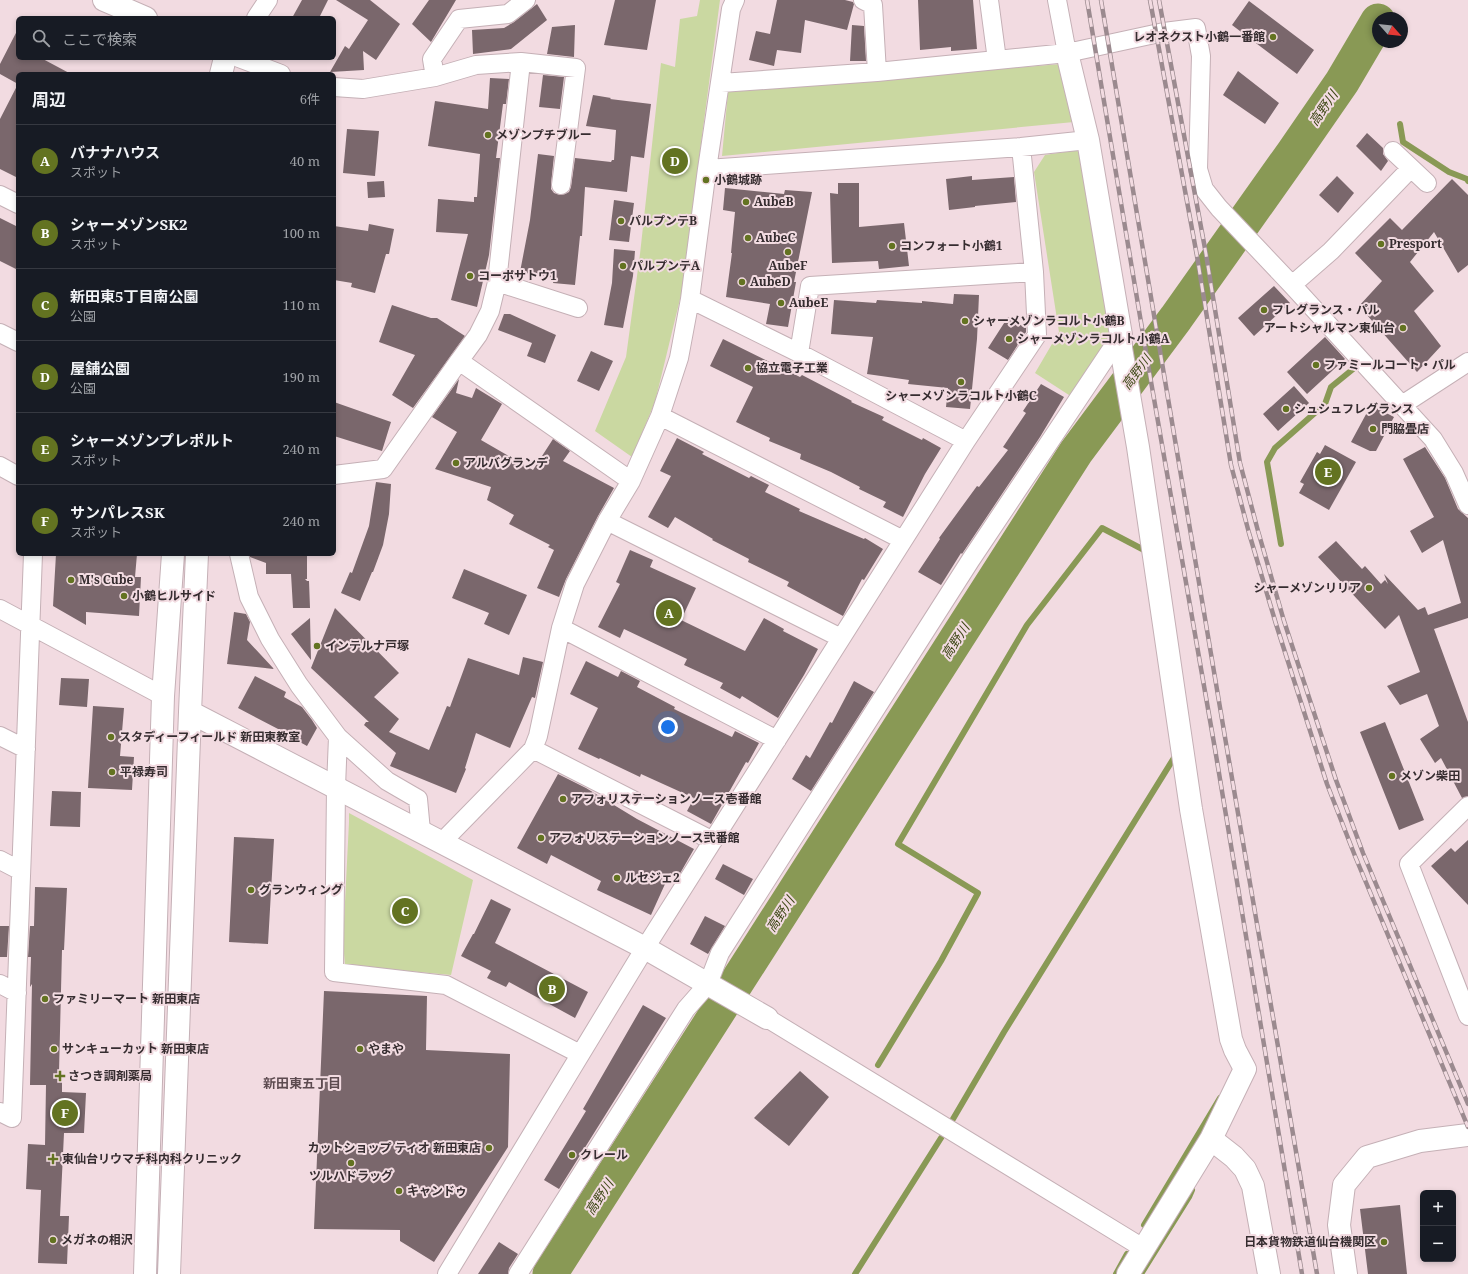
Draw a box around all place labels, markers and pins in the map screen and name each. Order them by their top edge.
place label: レオネクスト小鶴一番館 [1133,28,1265,45]
marker: レオネクスト小鶴一番館 [1268,32,1278,42]
place label: メゾンプチブルー [496,126,592,143]
marker: メゾンプチブルー [483,130,493,140]
pin: D [662,146,688,176]
place label: 小鶴城跡 [714,171,762,188]
marker: 小鶴城跡 [701,175,711,185]
place label: AubeB [754,193,794,210]
marker: AubeB [741,197,751,207]
place label: パルプンテB [629,212,697,229]
marker: パルプンテB [616,216,626,226]
place label: AubeC [756,229,795,246]
marker: AubeC [743,233,753,243]
place label: Presport [1389,235,1442,252]
place label: コンフォート小鶴1 [900,237,1003,254]
marker: Presport [1376,239,1386,249]
marker: コンフォート小鶴1 [887,241,897,251]
marker: AubeF [783,247,793,257]
place label: パルプンテA [631,257,701,274]
place label: AubeF [769,257,808,274]
marker: パルプンテA [618,261,628,271]
place label: コーポサトウ1 [478,267,557,284]
marker: コーポサトウ1 [465,271,475,281]
place label: AubeD [750,273,791,290]
marker: AubeD [737,277,747,287]
place label: AubeE [789,294,828,311]
marker: AubeE [776,298,786,308]
place label: フレグランス・パル [1272,301,1380,318]
marker: フレグランス・パル [1259,305,1269,315]
place label: シャーメゾンラコルト小鶴B [973,312,1125,329]
marker: シャーメゾンラコルト小鶴B [960,316,970,326]
place label: アートシャルマン東仙台 [1264,319,1395,336]
marker: アートシャルマン東仙台 [1398,323,1408,333]
place label: シャーメゾンラコルト小鶴A [1017,330,1171,347]
marker: シャーメゾンラコルト小鶴A [1004,334,1014,344]
place label: ファミールコート・パル [1324,356,1456,373]
place label: 協立電子工業 [756,359,828,376]
marker: ファミールコート・パル [1311,360,1321,370]
marker: 協立電子工業 [743,363,753,373]
marker: シャーメゾンラコルト小鶴C [956,377,966,387]
place label: シャーメゾンラコルト小鶴C [885,387,1037,404]
place label: シュシュフレグランス [1294,400,1414,417]
marker: シュシュフレグランス [1281,404,1291,414]
place label: 門脇畳店 [1381,420,1429,437]
marker: 門脇畳店 [1368,424,1378,434]
place label: アルバグランデ [464,454,549,471]
pin: E [1315,457,1341,487]
marker: アルバグランデ [451,458,461,468]
place label: M's Cube [79,571,134,588]
marker: M's Cube [66,575,76,585]
place label: シャーメゾンリリア [1253,579,1361,596]
marker: シャーメゾンリリア [1364,583,1374,593]
place label: 小鶴ヒルサイド [132,587,216,604]
marker: 小鶴ヒルサイド [119,591,129,601]
pin: A [656,598,682,628]
place label: インテルナ戸塚 [325,637,409,654]
marker: インテルナ戸塚 [312,641,322,651]
place label: スタディーフィールド 新田東教室 [119,728,300,745]
marker: スタディーフィールド 新田東教室 [106,732,116,742]
place label: 平禄寿司 [120,763,168,780]
marker: 平禄寿司 [107,767,117,777]
place label: メゾン柴田 [1400,767,1460,784]
marker: メゾン柴田 [1387,771,1397,781]
place label: アフォリステーションノース壱番館 [571,790,762,807]
marker: アフォリステーションノース壱番館 [558,794,568,804]
place label: アフォリステーションノース弐番館 [549,829,740,846]
marker: アフォリステーションノース弐番館 [536,833,546,843]
place label: ルセジェ2 [625,869,680,886]
marker: ルセジェ2 [612,873,622,883]
place label: グランウィング [259,881,343,898]
marker: グランウィング [246,885,256,895]
pin: C [392,896,418,926]
pin: B [539,974,565,1004]
place label: ファミリーマート 新田東店 [53,990,200,1007]
marker: ファミリーマート 新田東店 [40,994,50,1004]
place label: サンキューカット 新田東店 [62,1040,209,1057]
place label: やまや [368,1040,404,1057]
marker: サンキューカット 新田東店 [49,1044,59,1054]
marker: やまや [355,1044,365,1054]
place label: さつき調剤薬局 [68,1067,152,1084]
marker: さつき調剤薬局 [55,1071,65,1081]
pin: F [52,1098,78,1128]
place label: カットショップ ティオ 新田東店 [307,1139,481,1156]
marker: カットショップ ティオ 新田東店 [484,1143,494,1153]
place label: クレール [580,1146,628,1163]
place label: 東仙台リウマチ科内科クリニック [62,1150,242,1167]
marker: クレール [567,1150,577,1160]
marker: 東仙台リウマチ科内科クリニック [47,1153,59,1165]
marker: ツルハドラッグ [346,1158,356,1168]
place label: ツルハドラッグ [309,1167,393,1184]
place label: キャンドゥ [407,1182,467,1199]
marker: キャンドゥ [394,1186,404,1196]
place label: メガネの相沢 [61,1231,133,1248]
place label: 日本貨物鉄道仙台機関区 [1244,1233,1376,1250]
marker: メガネの相沢 [48,1235,58,1245]
marker: 日本貨物鉄道仙台機関区 [1379,1237,1389,1247]

